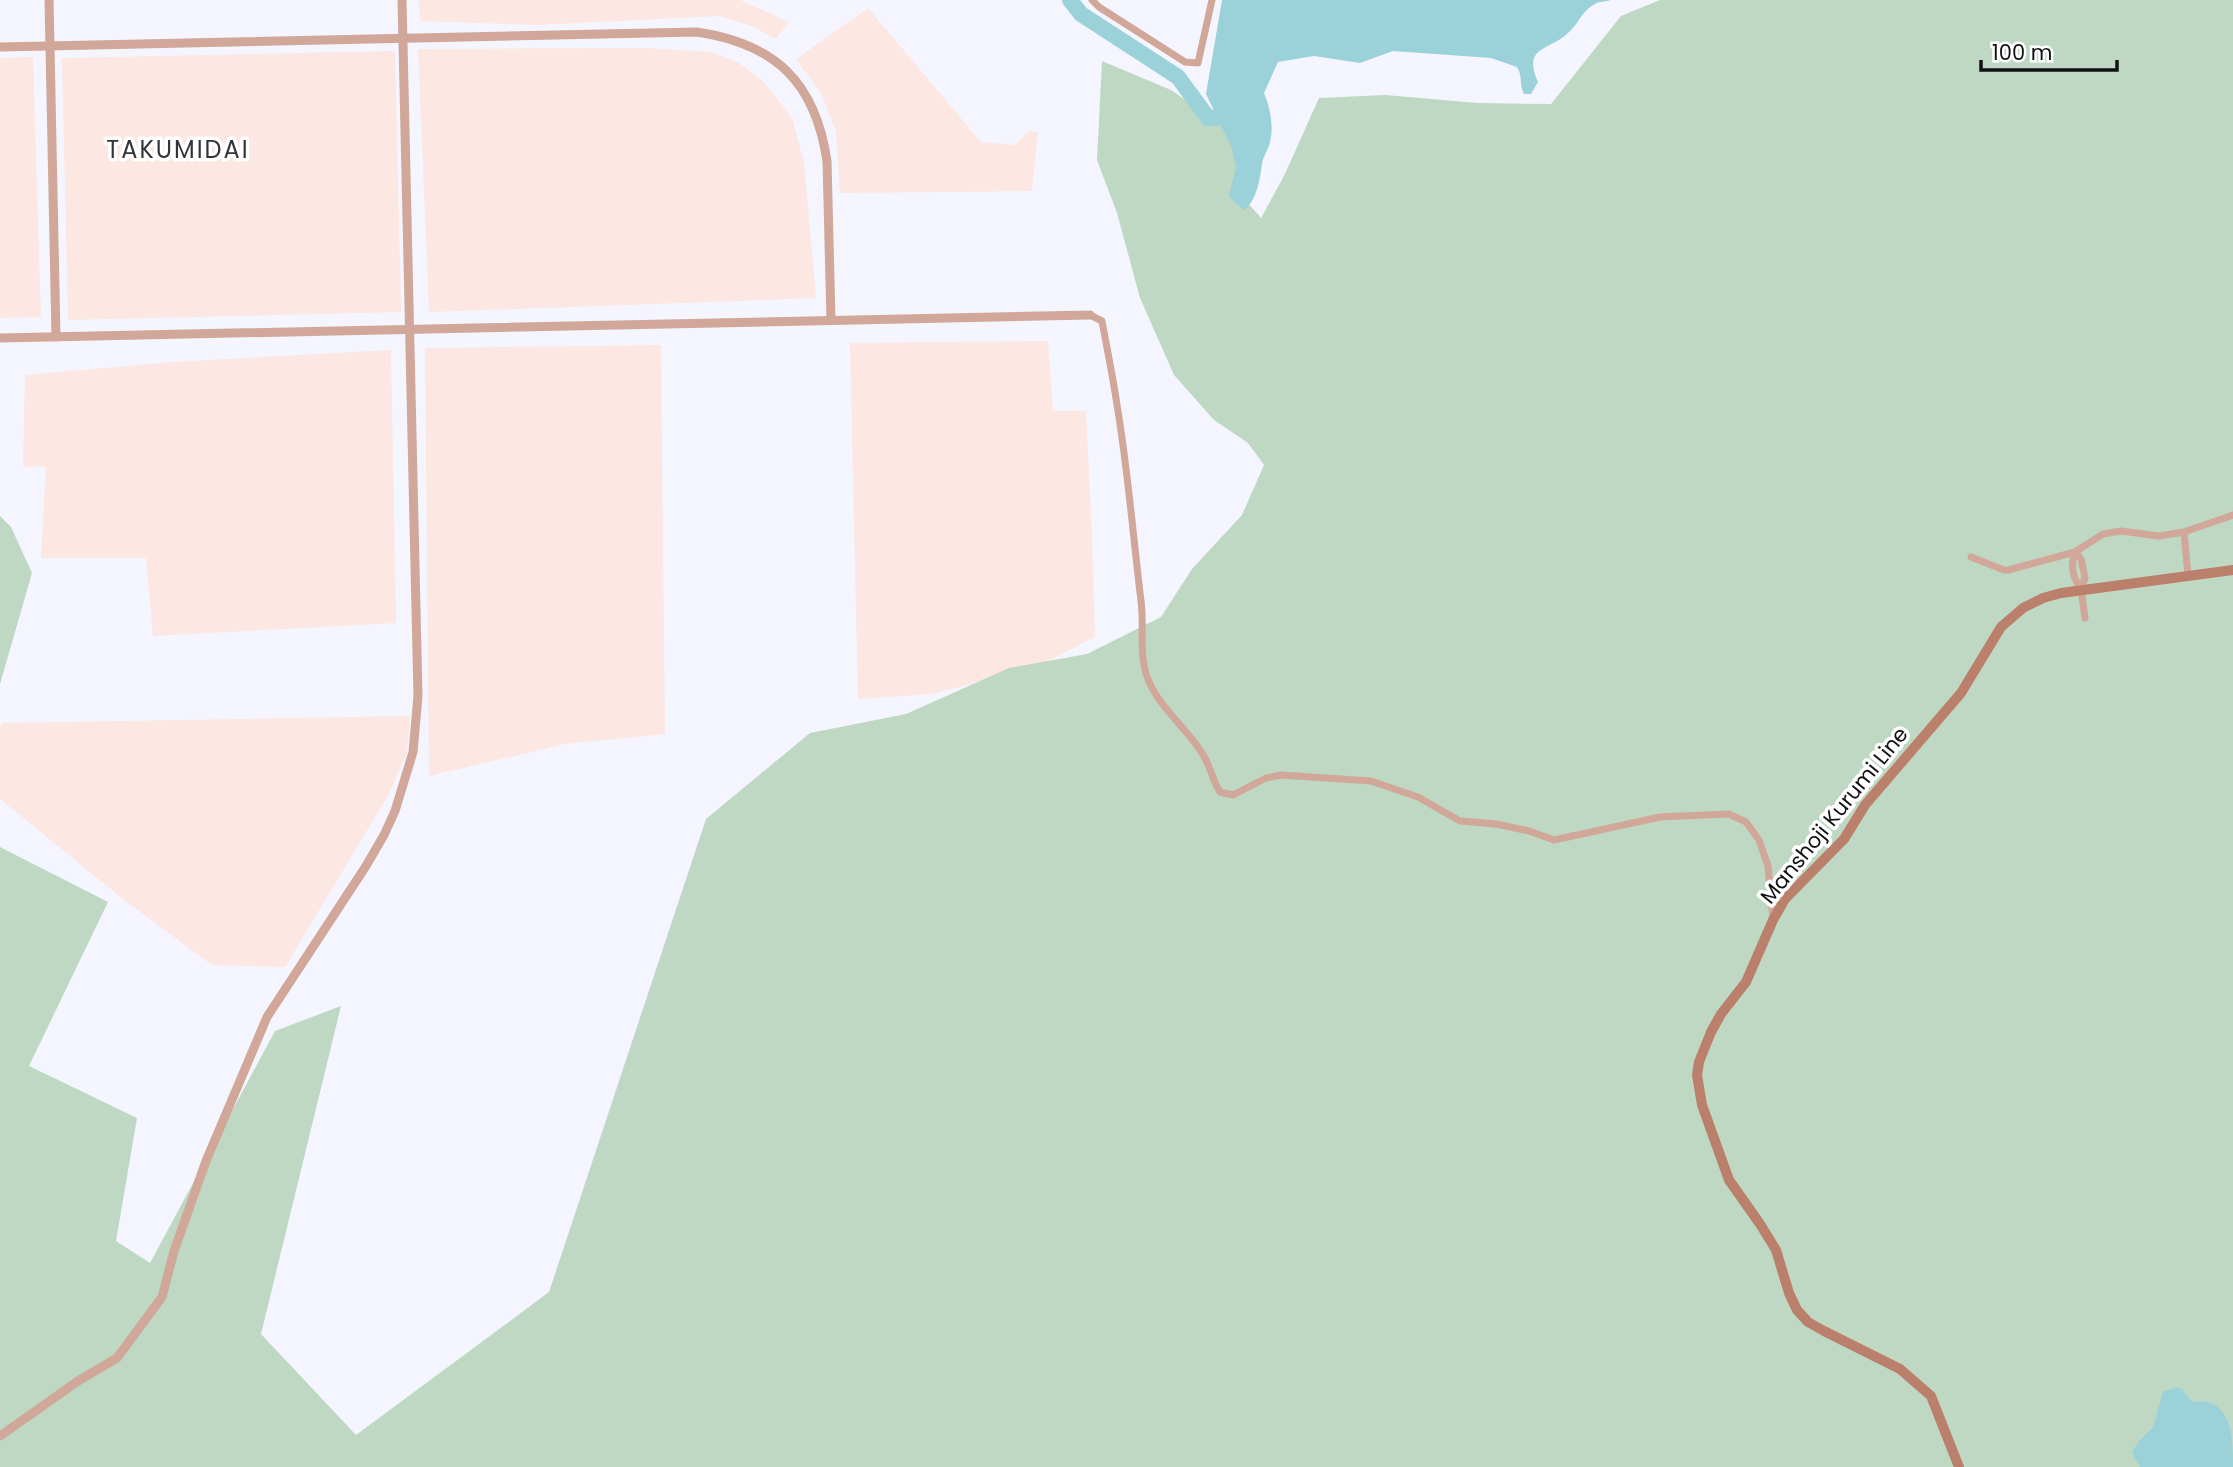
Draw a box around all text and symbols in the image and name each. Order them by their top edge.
scale bar [1981,28,2118,72]
text: 100 m [1992,38,2052,67]
district label: TAKUMIDAI [106,133,250,166]
street label: Manshoji Kurumi Line [1754,720,1914,910]

